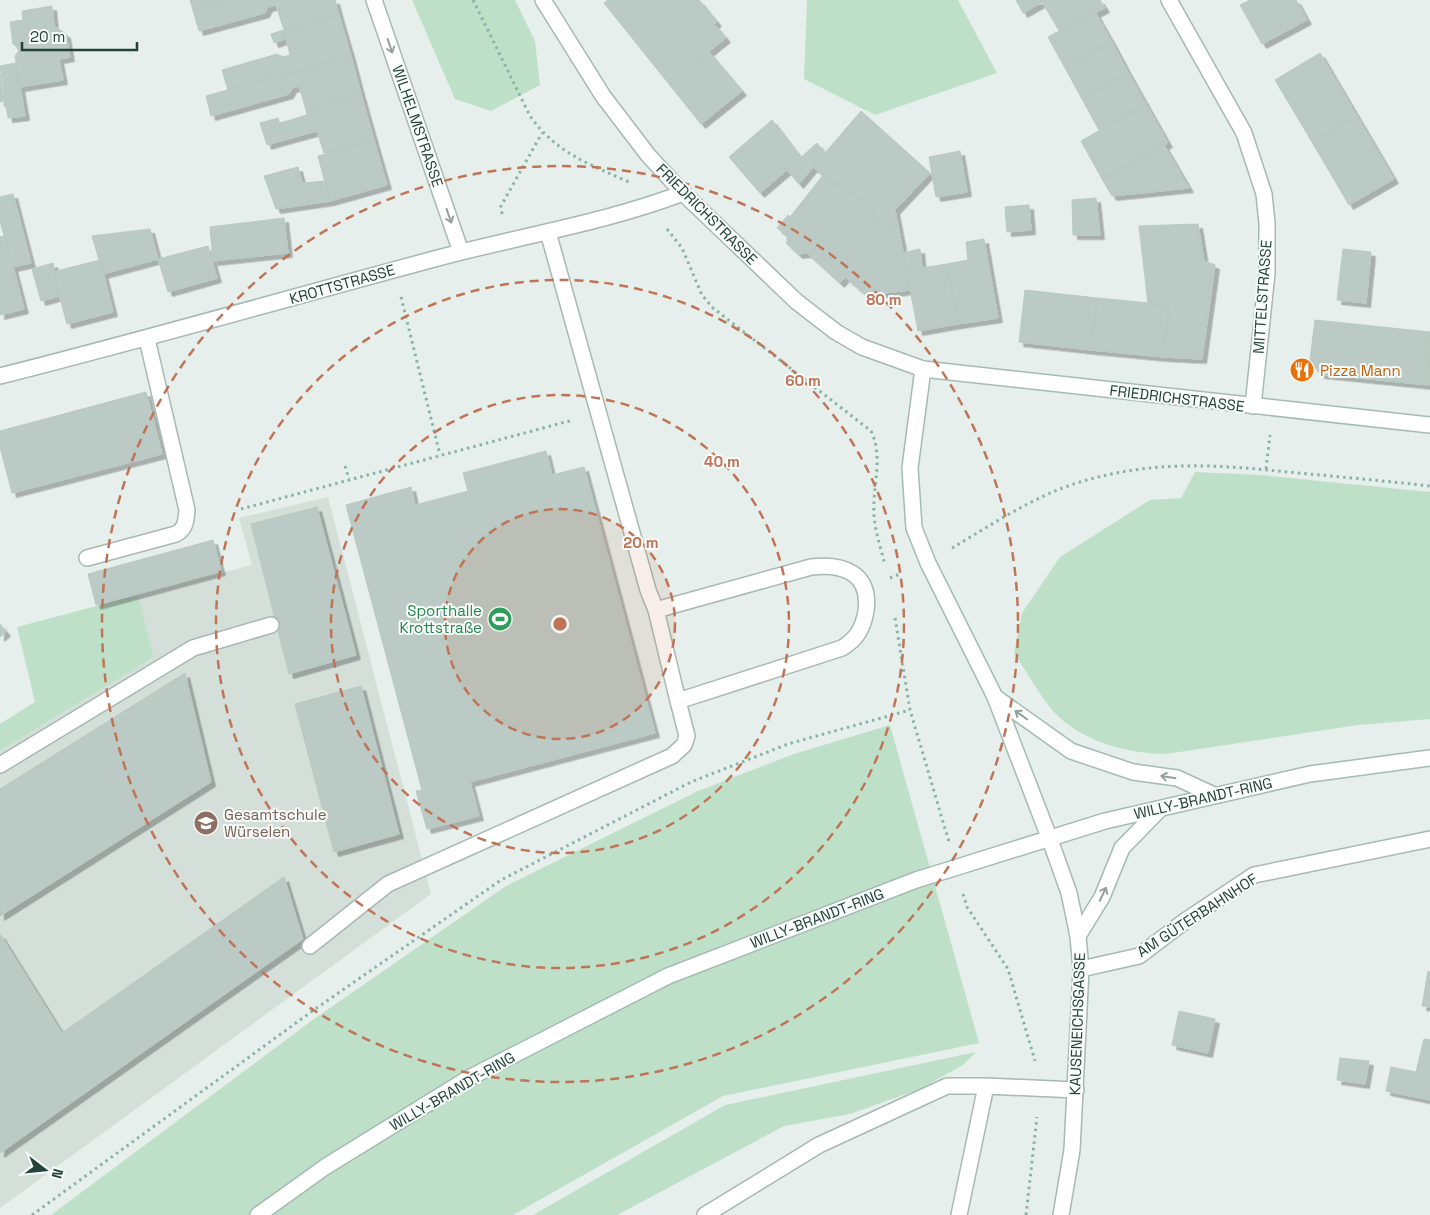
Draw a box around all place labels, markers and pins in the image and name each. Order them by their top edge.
restaurant icon: Pizza Mann [1289,357,1315,383]
place label: Pizza Mann [1320,361,1401,380]
place label: Sporthalle Krottstraße [400,601,482,637]
sports icon: Sporthalle Krottstraße [487,606,513,632]
centre of rings [551,615,569,633]
place label: Gesamtschule Würselen [224,805,327,841]
school or university icon: Gesamtschule Würselen [193,810,219,836]

